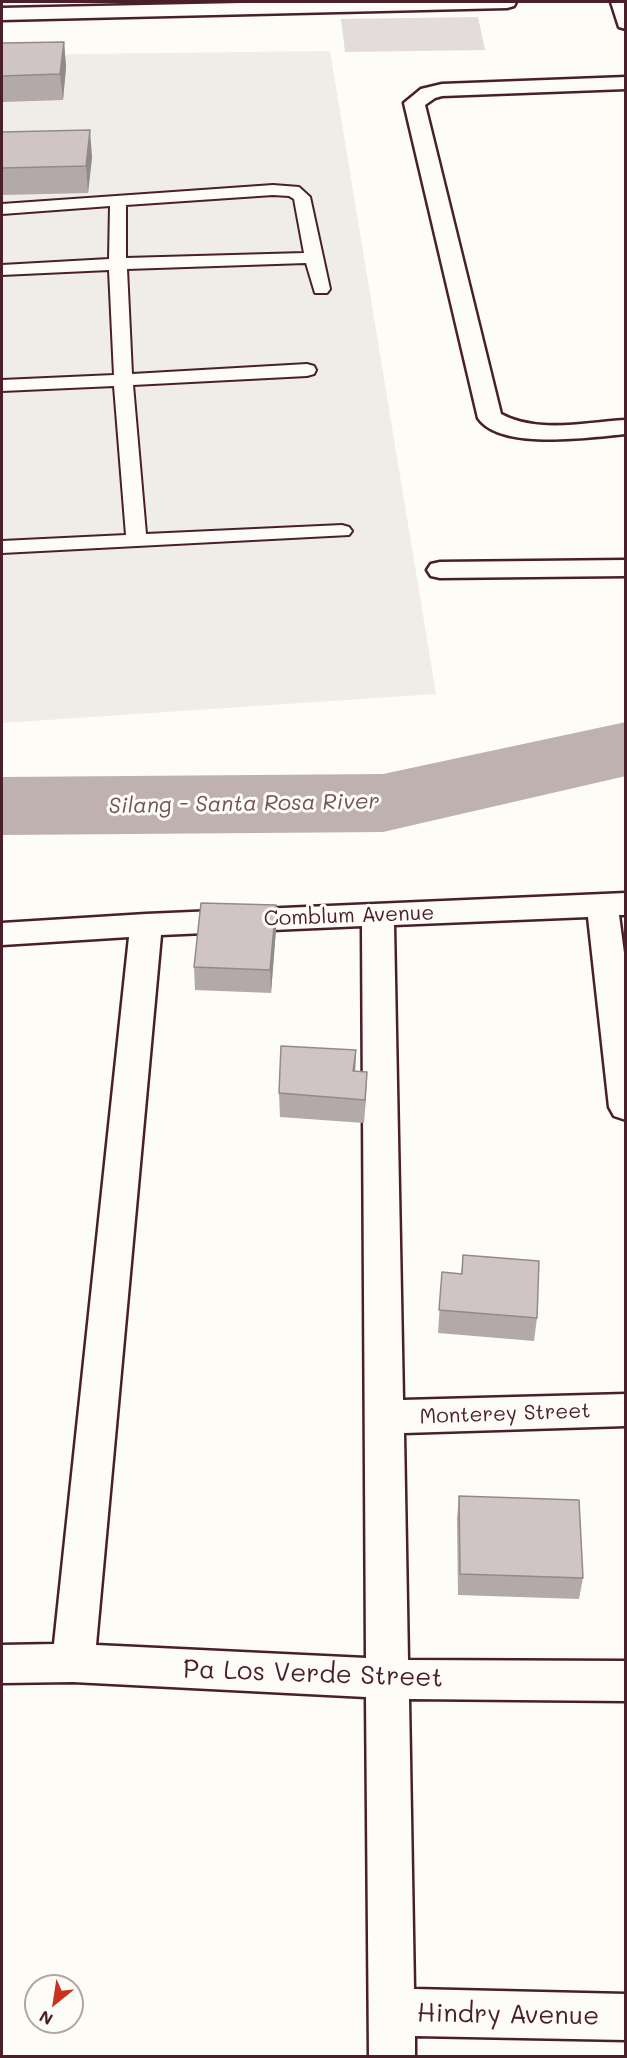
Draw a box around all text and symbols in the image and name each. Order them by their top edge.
water label: Silang - Santa Rosa River [108,788,380,820]
street label: Comblum Avenue [263,900,435,932]
street label: Monterey Street [419,1398,591,1430]
street label: Pa Los Verde Street [183,1654,443,1694]
north arrow [24,1974,84,2034]
street label: Hindry Avenue [417,1998,599,2032]
text: N [35,2006,56,2030]

